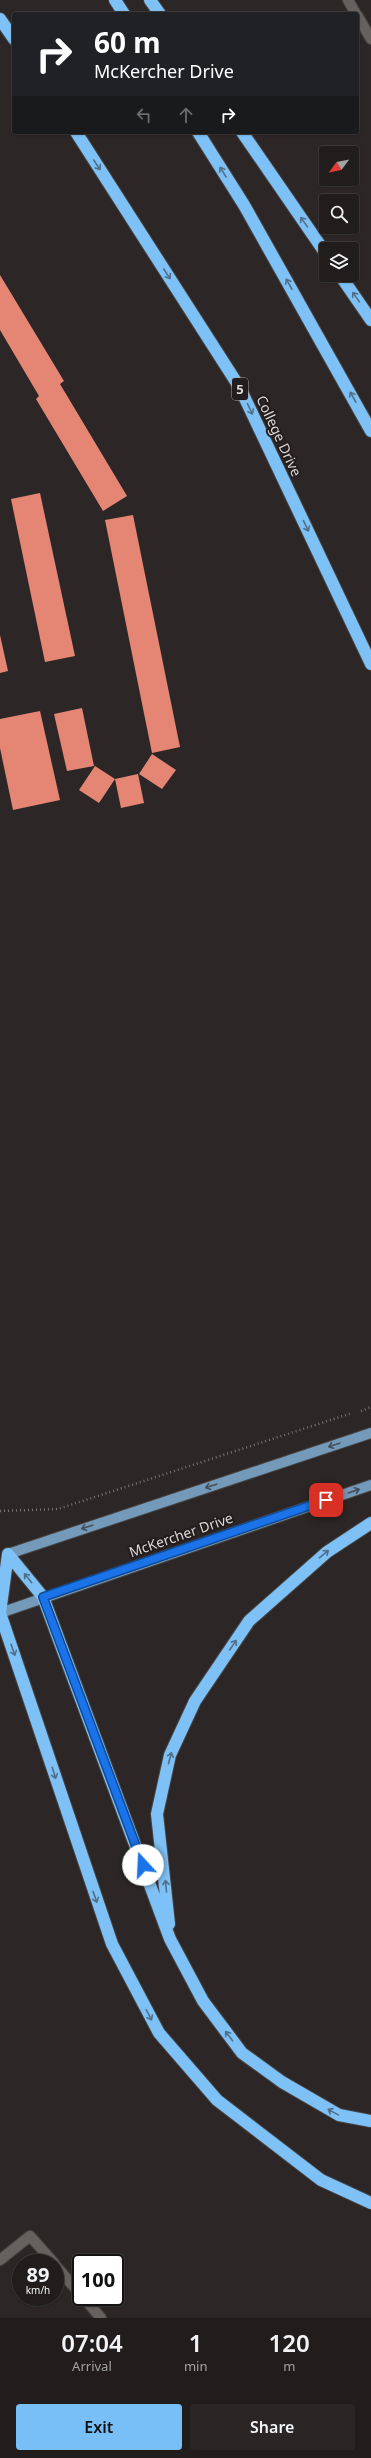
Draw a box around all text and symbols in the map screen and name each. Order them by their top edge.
text: 60 m [94,23,161,61]
icon: right [28,28,80,80]
text: McKercher Drive [94,59,234,83]
icon: left [133,104,155,126]
icon: ahead [175,104,197,126]
icon: right [217,104,239,126]
north arrow [319,146,359,186]
map controls [319,146,359,282]
one-way arrow [94,159,102,171]
one-way arrow [219,167,227,178]
button: search [319,194,359,234]
one-way arrow [300,217,308,228]
button: layers [319,242,359,282]
one-way arrow [163,269,171,280]
one-way arrow [284,278,292,290]
one-way arrow [352,292,360,303]
road number: 5 [232,378,248,400]
one-way arrow [348,391,356,403]
street label: College Drive [252,392,307,479]
one-way arrow [247,403,254,415]
one-way arrow [303,520,310,532]
one-way arrow [328,1442,340,1450]
one-way arrow [205,1483,217,1491]
pin [309,1483,343,1517]
one-way arrow [348,1486,360,1494]
icon: arrive [315,1489,337,1511]
street label: McKercher Drive [126,1508,235,1561]
one-way arrow [82,1524,94,1532]
one-way arrow [319,1550,330,1558]
one-way arrow [23,1573,32,1584]
one-way arrow [229,1640,237,1651]
one-way arrow [10,1643,17,1656]
one-way arrow [167,1752,174,1765]
one-way arrow [51,1767,58,1780]
position arrow [122,1844,164,1886]
one-way arrow [163,1880,170,1893]
one-way arrow [92,1890,100,1902]
one-way arrow [146,2008,153,2020]
one-way arrow [225,2031,233,2042]
one-way arrow [328,2108,340,2116]
speed limit sign: 100 [72,2254,124,2306]
text: 89 [27,2261,49,2288]
text: km/h [26,2283,50,2297]
text: 07:04 [61,2326,123,2359]
text: 1 [189,2326,203,2359]
text: 120 [269,2326,310,2359]
text: Arrival [72,2357,112,2375]
text: min [184,2357,207,2375]
text: m [283,2357,295,2375]
button: Exit [16,2404,182,2450]
button: Share [190,2404,355,2450]

